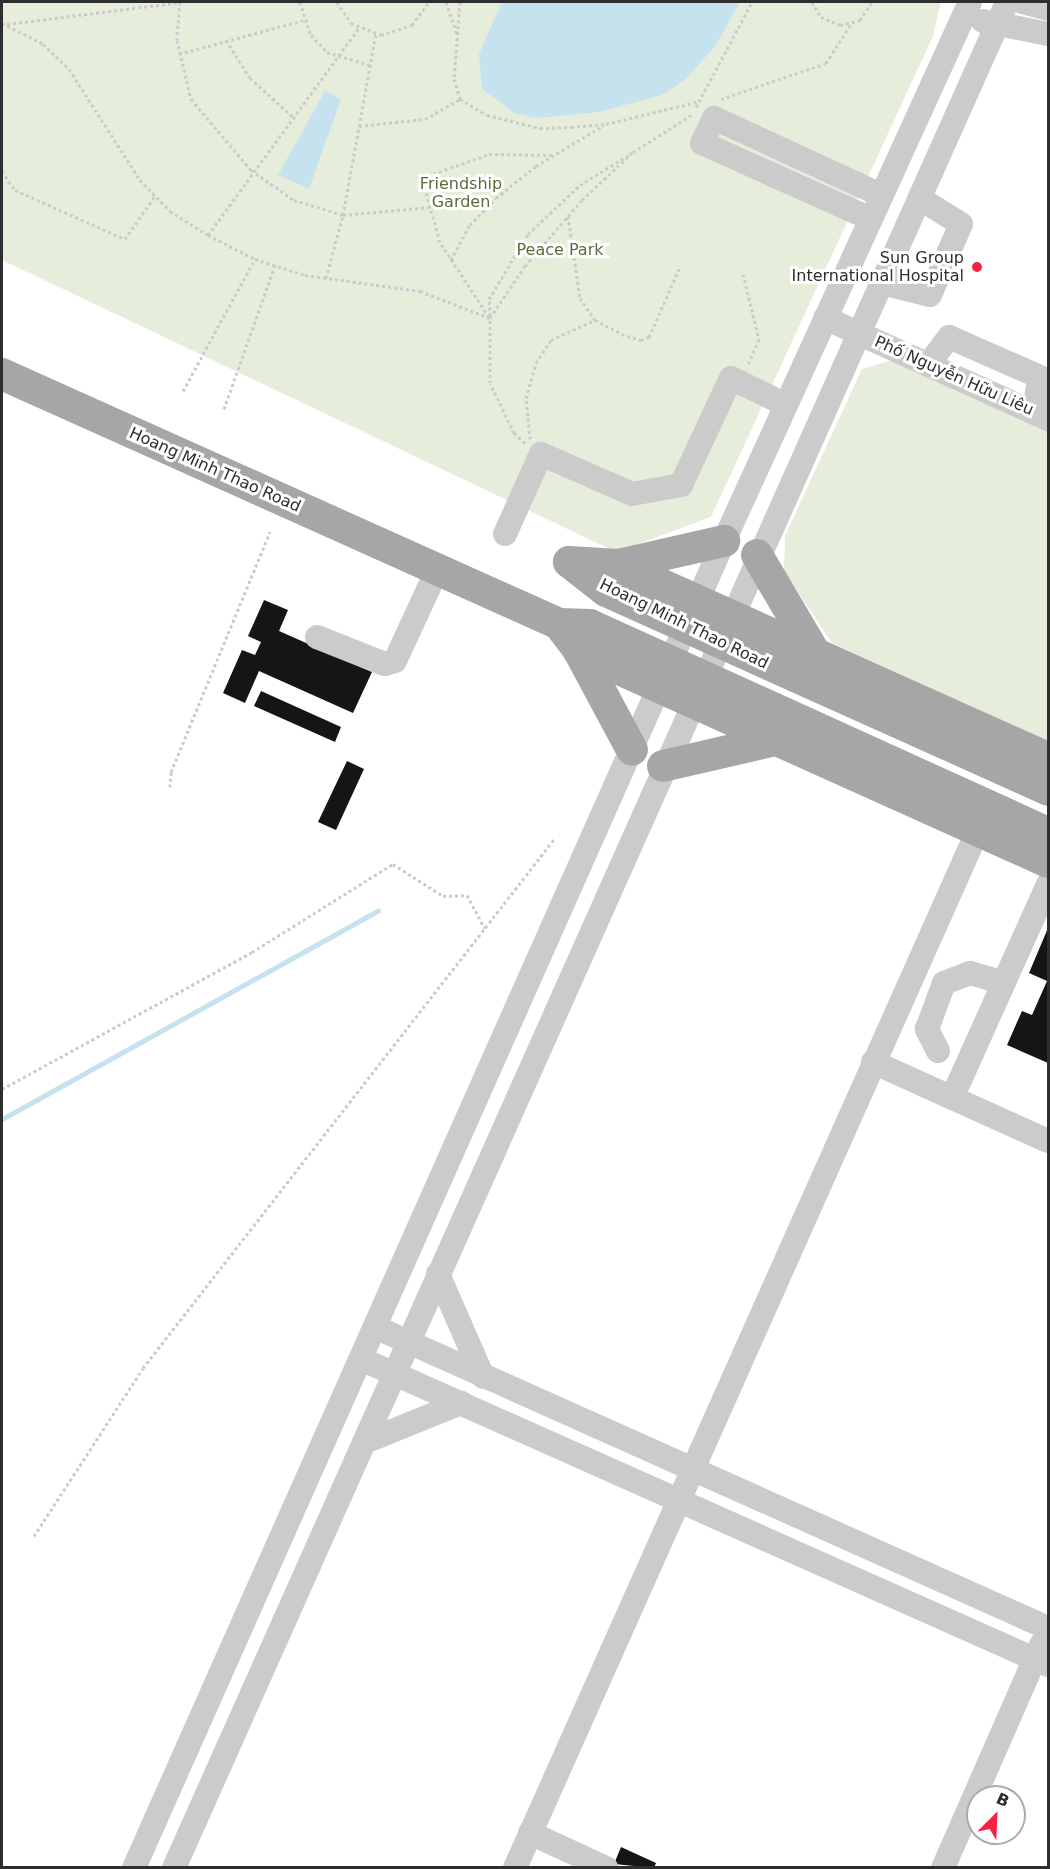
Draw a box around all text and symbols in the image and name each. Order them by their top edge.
park label: Friendship Garden [420,174,502,212]
park label: Peace Park [516,240,604,260]
place label: Sun Group International Hospital [792,248,964,286]
marker: Sun Group International Hospital [968,258,986,276]
street label: Phố Nguyễn Hữu Liêu [871,332,1037,420]
street label: Hoang Minh Thao Road [126,424,304,516]
street label: Hoang Minh Thao Road [596,575,772,673]
north arrow [966,1785,1026,1845]
text: B [993,1789,1012,1811]

